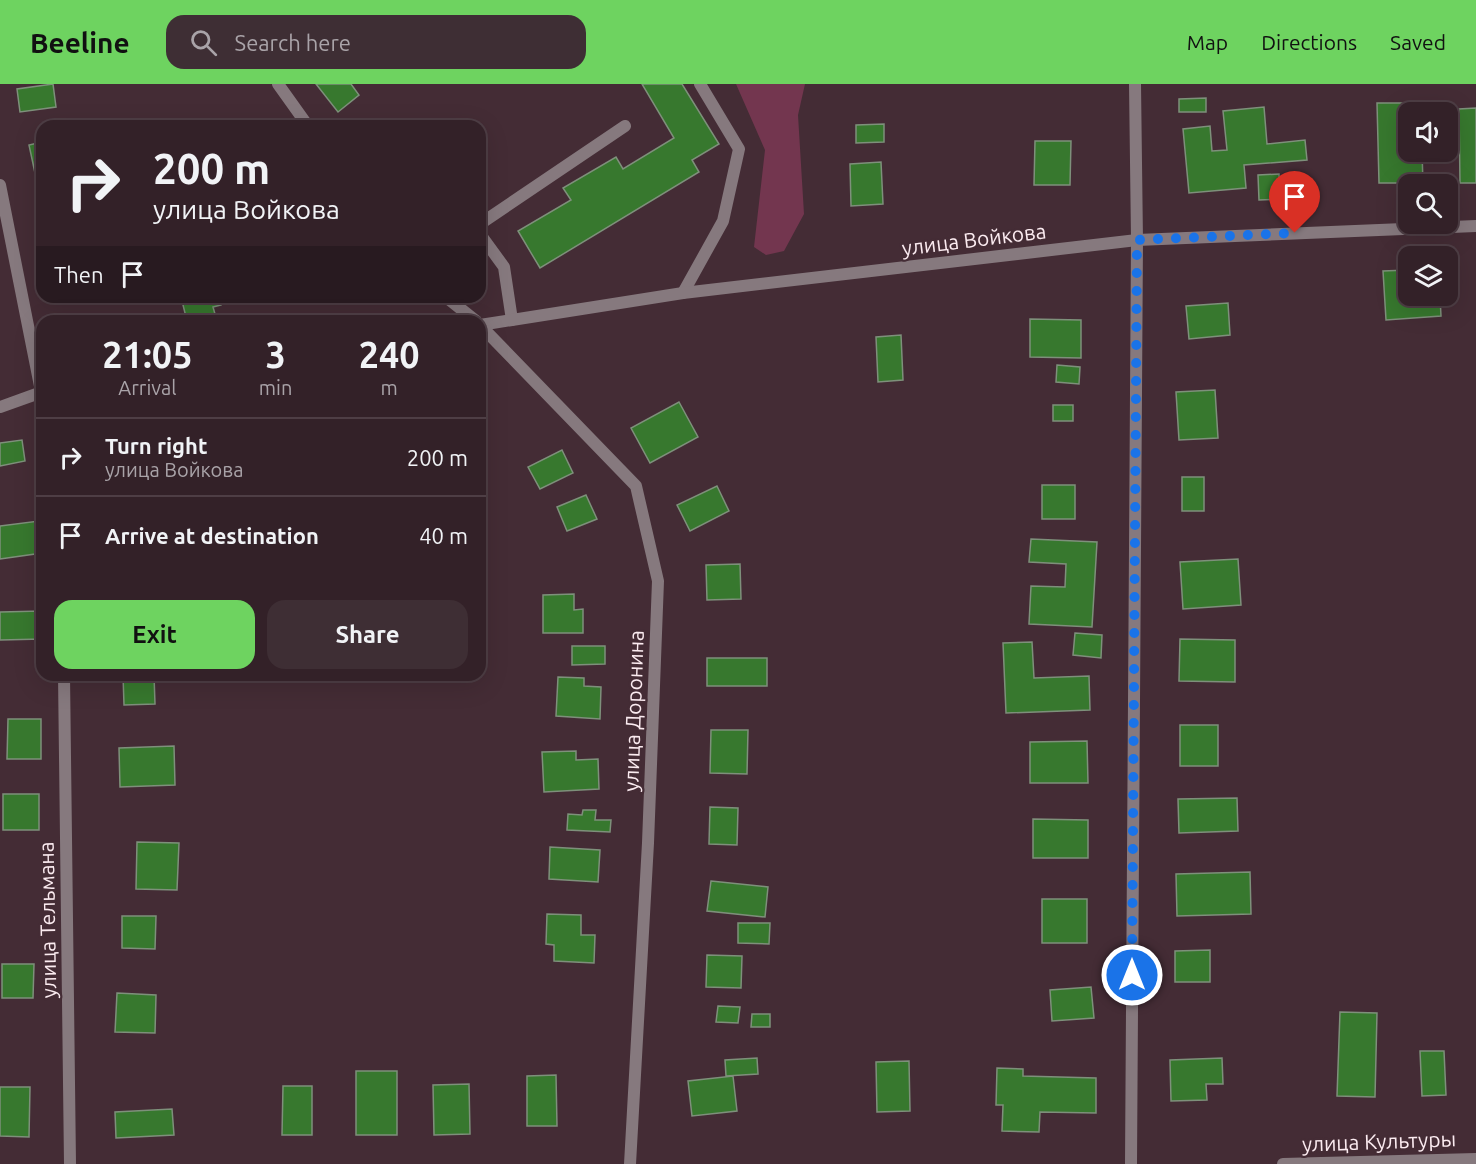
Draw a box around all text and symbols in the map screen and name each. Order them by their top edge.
search box [166,15,586,69]
icon: search [187,26,220,59]
text: Beeline [30,27,130,58]
text: Search here [235,30,351,55]
text: Map [1187,30,1228,54]
text: Directions [1261,30,1357,54]
text: Saved [1390,30,1446,54]
map controls [1398,102,1458,306]
button: sound [1398,102,1458,162]
icon: right [54,144,132,222]
text: 200 m [153,145,270,192]
pin [1269,171,1320,233]
button: search [1398,174,1458,234]
icon: arrive [1278,180,1311,213]
text: улица Войкова [153,194,340,224]
street label: улица Войкова [900,218,1048,260]
button: layers [1398,246,1458,306]
icon: arrive [116,258,149,291]
text: Then [54,262,104,287]
text: 21:05 [102,334,192,375]
text: 3 [265,334,286,375]
text: 240 [359,334,420,375]
text: Arrival [118,376,177,399]
text: min [259,376,292,399]
text: m [381,376,398,399]
text: Turn right [105,433,207,458]
icon: right [54,441,87,474]
text: 200 m [407,445,468,470]
text: улица Войкова [105,458,243,481]
icon: arrive [54,519,87,552]
text: Arrive at destination [105,523,319,548]
text: 40 m [419,523,468,548]
button: Exit [54,600,255,669]
button: Share [267,600,468,669]
street label: улица Доронина [618,630,648,792]
street label: улица Тельмана [34,841,60,999]
position arrow [1100,943,1164,1007]
street label: улица Культуры [1301,1126,1456,1156]

